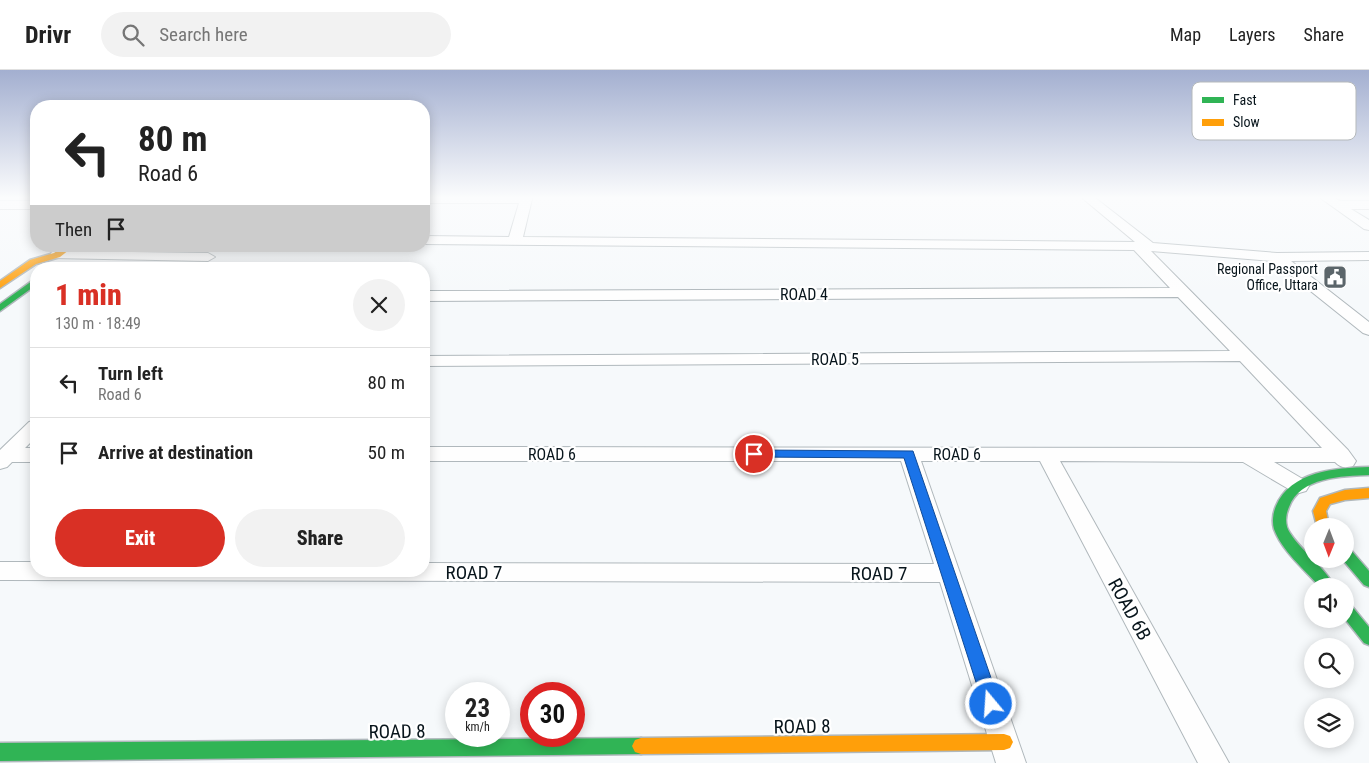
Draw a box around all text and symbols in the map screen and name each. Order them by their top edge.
search box [101,12,451,57]
text: Drivr [25,21,71,49]
icon: search [119,21,147,49]
text: Search here [159,23,248,46]
text: Map [1170,24,1201,45]
text: Layers [1229,24,1276,45]
text: Share [1304,24,1344,45]
legend [1192,82,1356,140]
text: Fast [1233,92,1257,108]
text: Slow [1233,114,1260,130]
text: 80 m [138,119,207,160]
icon: left [55,120,120,185]
text: Road 6 [138,161,198,186]
icon: arrive [102,215,130,243]
text: Then [55,218,92,241]
place label: Regional Passport Office, Uttara [1217,261,1318,293]
public building icon: Regional Passport Office, Uttara [1322,264,1348,290]
text: 1 min [55,277,122,312]
button: close [353,279,405,331]
street label: ROAD 4 [780,285,828,304]
text: 130 m · 18:49 [55,314,141,333]
street label: ROAD 5 [811,350,859,369]
text: Turn left [98,362,163,385]
icon: left [55,369,83,397]
text: 80 m [368,371,405,394]
text: Road 6 [98,385,142,404]
pin [733,433,775,475]
icon: arrive [55,439,83,467]
icon: arrive [740,440,768,468]
text: Arrive at destination [98,441,253,464]
text: 50 m [368,441,405,464]
street label: ROAD 6 [528,445,576,464]
street label: ROAD 6 [933,445,981,464]
button: Exit [55,509,225,567]
button: Share [235,509,405,567]
north arrow [1304,518,1354,568]
map controls [1304,518,1354,748]
street label: ROAD 7 [446,561,502,584]
street label: ROAD 7 [851,562,907,585]
street label: ROAD 6B [1103,574,1156,644]
button: sound [1304,578,1354,628]
button: search [1304,638,1354,688]
position arrow [964,677,1016,729]
speed limit sign: 30 [520,682,585,747]
text: 23 [465,694,490,723]
button: layers [1304,698,1354,748]
street label: ROAD 8 [773,715,831,738]
street label: ROAD 8 [368,720,426,743]
text: km/h [465,720,490,734]

